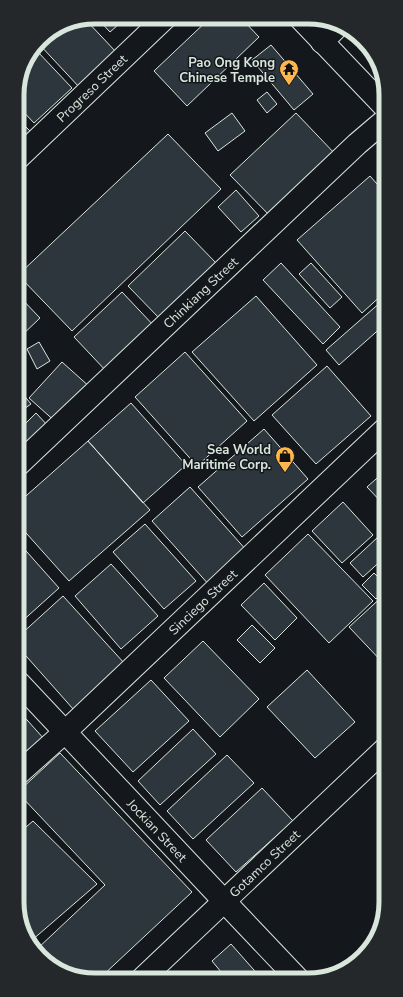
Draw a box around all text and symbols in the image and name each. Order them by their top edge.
street label: Progreso Street [53,50,132,127]
place label: Pao Ong Kong Chinese Temple [179,54,275,87]
temple icon: Pao Ong Kong Chinese Temple [278,58,300,86]
street label: Chinkiang Street [160,253,243,333]
place label: Sea World Maritime Corp. [182,441,271,474]
shop icon: Sea World Maritime Corp. [274,445,296,473]
street label: Sinciego Street [165,565,242,639]
street label: Jockian Street [122,795,191,867]
street label: Gotamco Street [226,826,305,902]

